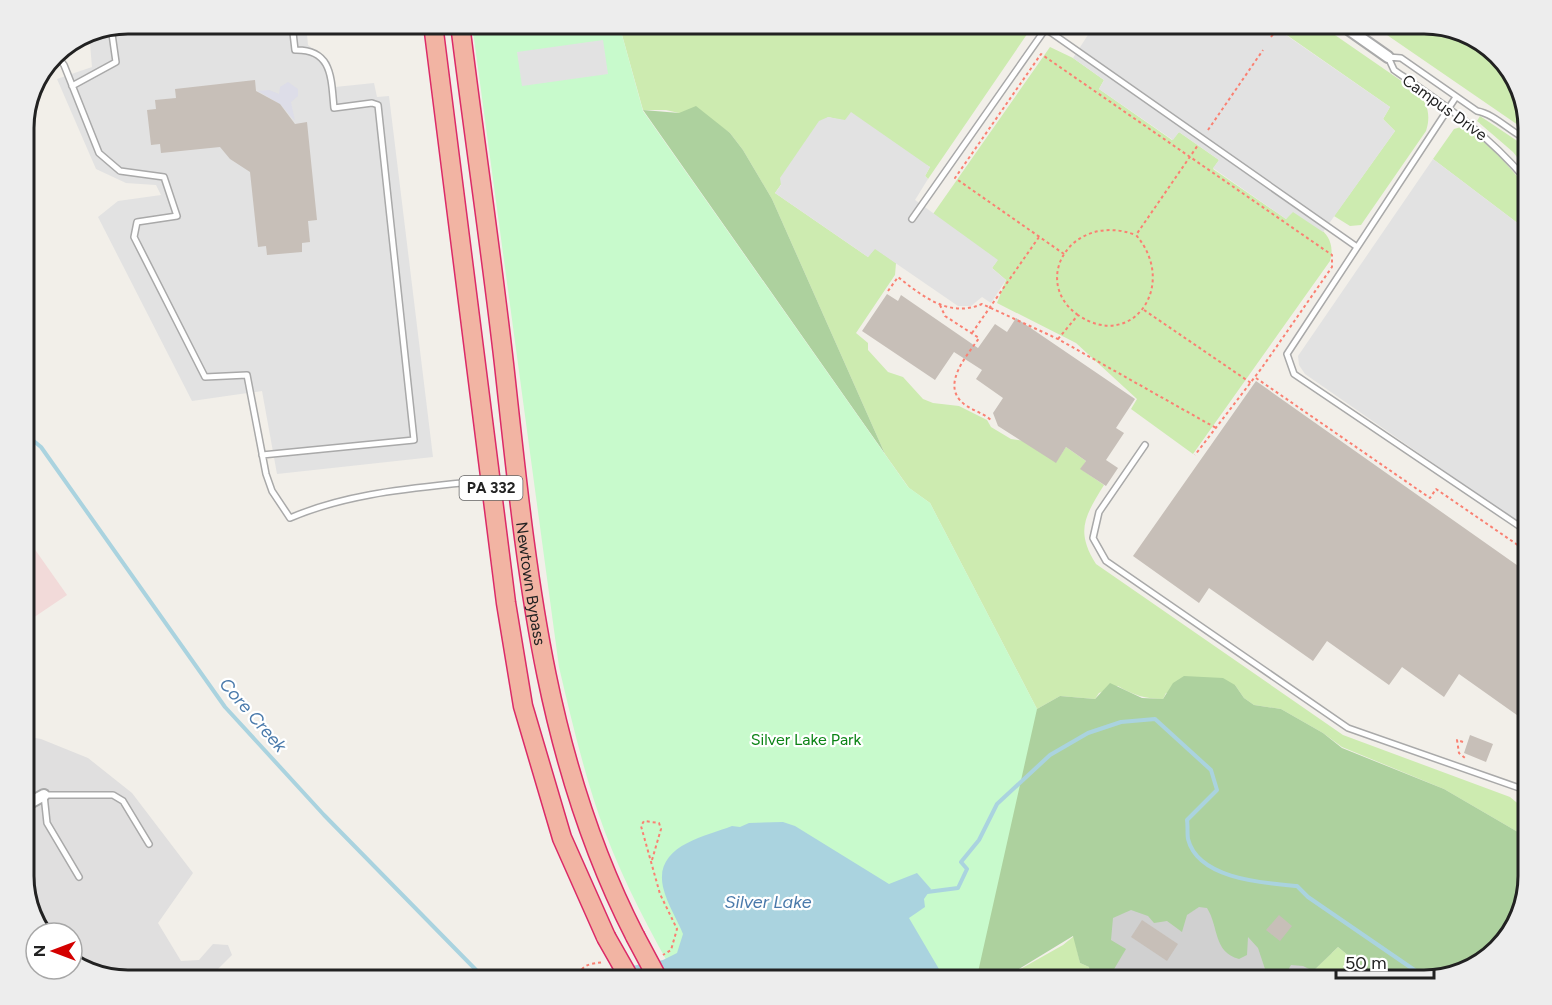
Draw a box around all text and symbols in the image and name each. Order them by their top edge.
street label: Campus Drive [1399,70,1491,145]
road number: PA 332 [460,476,522,500]
street label: Newtown Bypass [512,521,550,647]
water label: Core Creek [215,673,292,758]
park label: Silver Lake Park [751,730,861,749]
water label: Silver Lake [724,891,812,913]
north arrow [24,921,84,981]
scale bar [1336,942,1434,980]
text: N [30,945,49,957]
text: 50 m [1345,952,1387,974]

